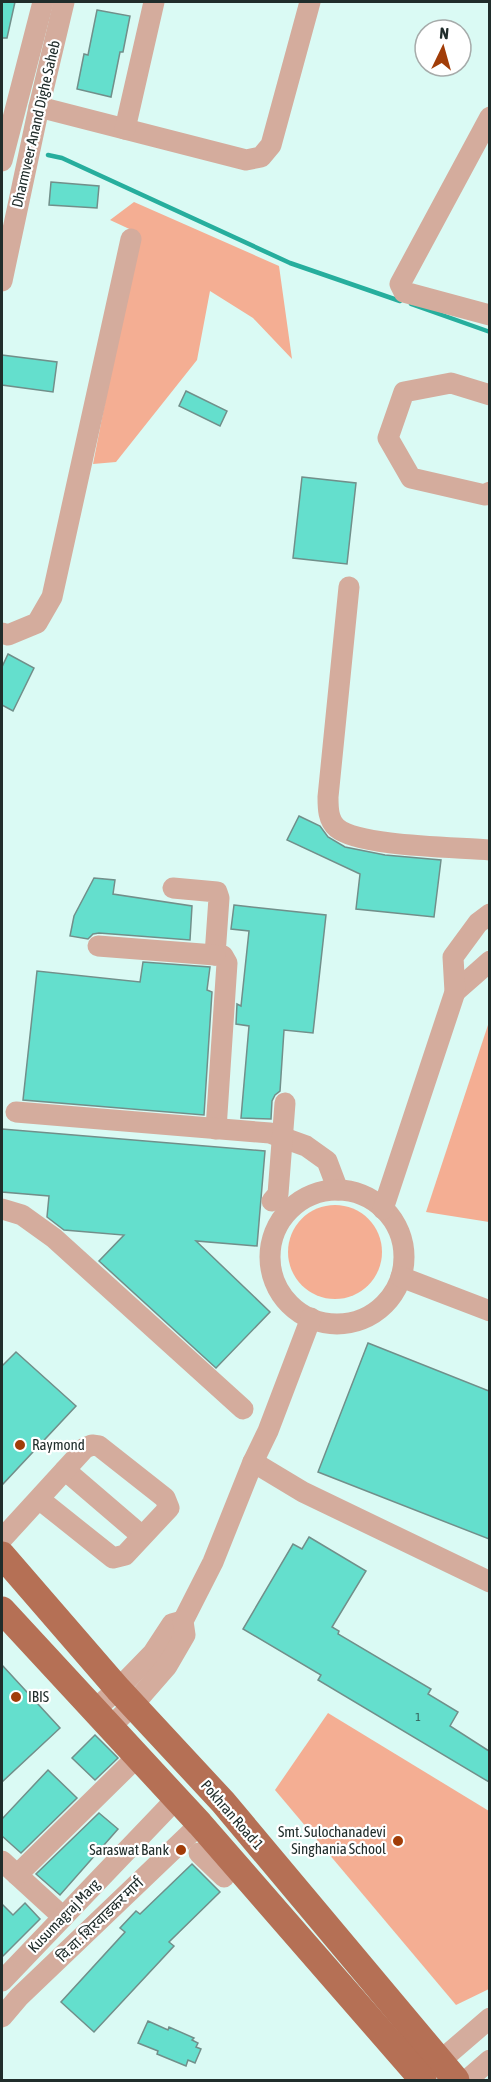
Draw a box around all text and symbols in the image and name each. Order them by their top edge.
north arrow [413,18,473,78]
text: N [439,24,450,42]
street label: Dharmveer Anand Dighe Saheb [8,39,63,209]
place label: Raymond [32,1436,85,1453]
marker: Raymond [13,1438,27,1452]
place label: IBIS [28,1688,49,1705]
marker: IBIS [9,1690,23,1704]
house number: 1 [415,1710,421,1724]
street label: Pokhran Road 1 [198,1777,267,1853]
place label: Smt. Sulochanadevi Singhania School [278,1823,386,1857]
marker: Smt. Sulochanadevi Singhania School [391,1834,405,1848]
place label: Saraswat Bank [89,1841,169,1858]
marker: Saraswat Bank [174,1843,188,1857]
street label: वि.वा. शिरवाडकर मार्ग [53,1873,147,1965]
street label: Kusumagraj Marg [24,1875,103,1956]

